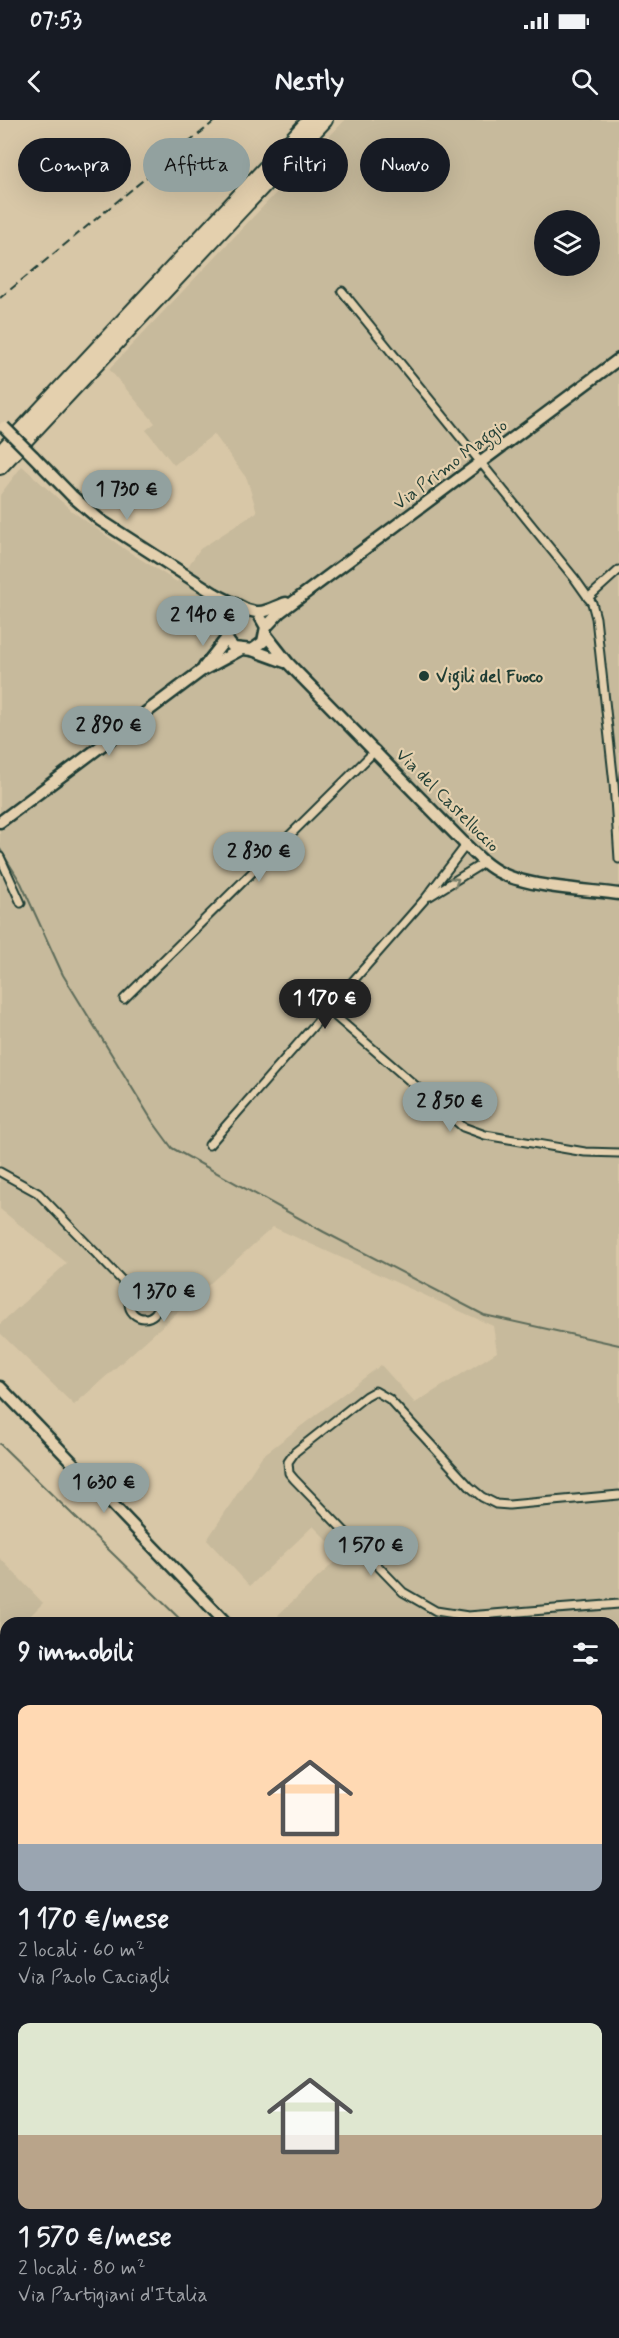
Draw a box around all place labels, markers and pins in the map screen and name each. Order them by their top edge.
pin: 1 730 € [72,470,182,521]
pin: 2 140 € [148,596,258,647]
place label: Vigili del Fuoco [436,665,544,691]
marker: Vigili del Fuoco [417,669,431,683]
pin: 2 890 € [54,706,164,757]
pin: 2 830 € [204,832,314,883]
pin: 1 170 € [270,979,380,1030]
pin: 2 850 € [395,1082,505,1133]
pin: 1 370 € [109,1272,219,1323]
pin: 1 630 € [49,1463,159,1514]
pin: 1 570 € [316,1526,426,1577]

